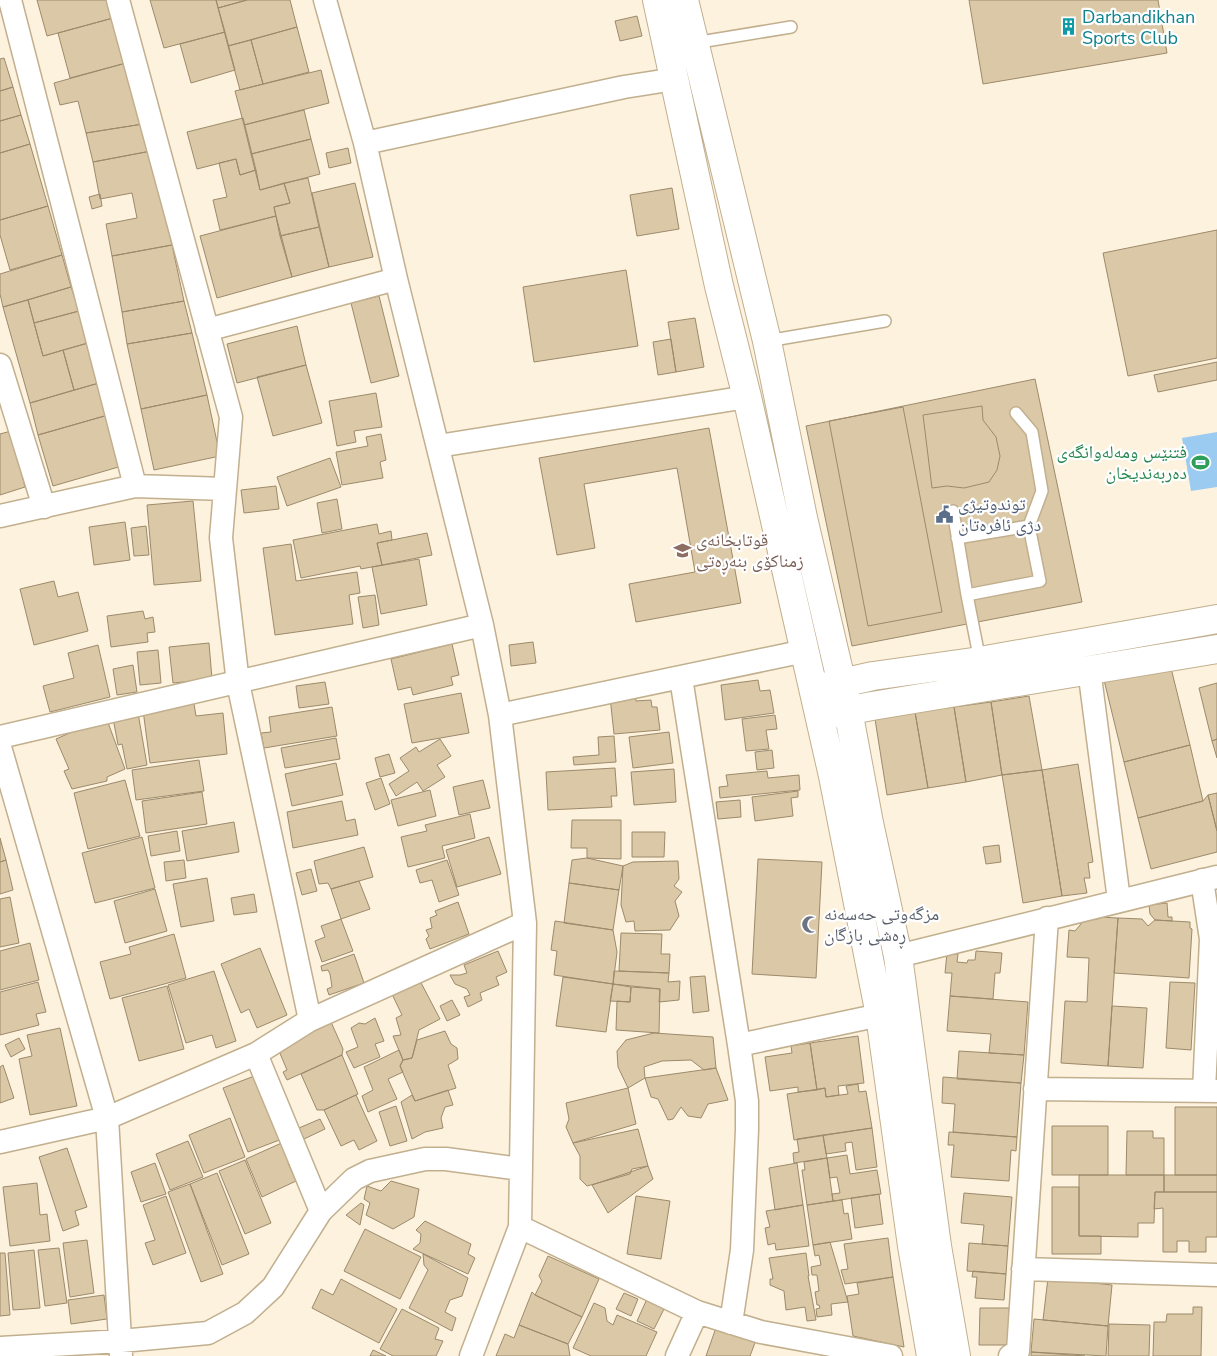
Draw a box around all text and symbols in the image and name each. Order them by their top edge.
place label: Darbandikhan Sports Club [1082,5,1195,50]
building icon: Darbandikhan Sports Club [1058,17,1078,37]
place label: فتنێس ومەلەوانگەی دەربەندیخان [1056,440,1187,485]
sports icon: فتنێس ومەلەوانگەی دەربەندیخان [1191,452,1211,472]
place label: توندوتیژی دژی ئافرەتان [958,492,1041,537]
public building icon: توندوتیژی دژی ئافرەتان [934,504,954,524]
place label: قوتابخانەی زمناکۆی بنەڕەتی [696,528,804,575]
school or university icon: قوتابخانەی زمناکۆی بنەڕەتی [672,540,692,560]
place label: مزگەوتی حەسەنە ڕەشی بازگان [824,902,939,949]
mosque icon: مزگەوتی حەسەنە ڕەشی بازگان [800,914,820,934]

